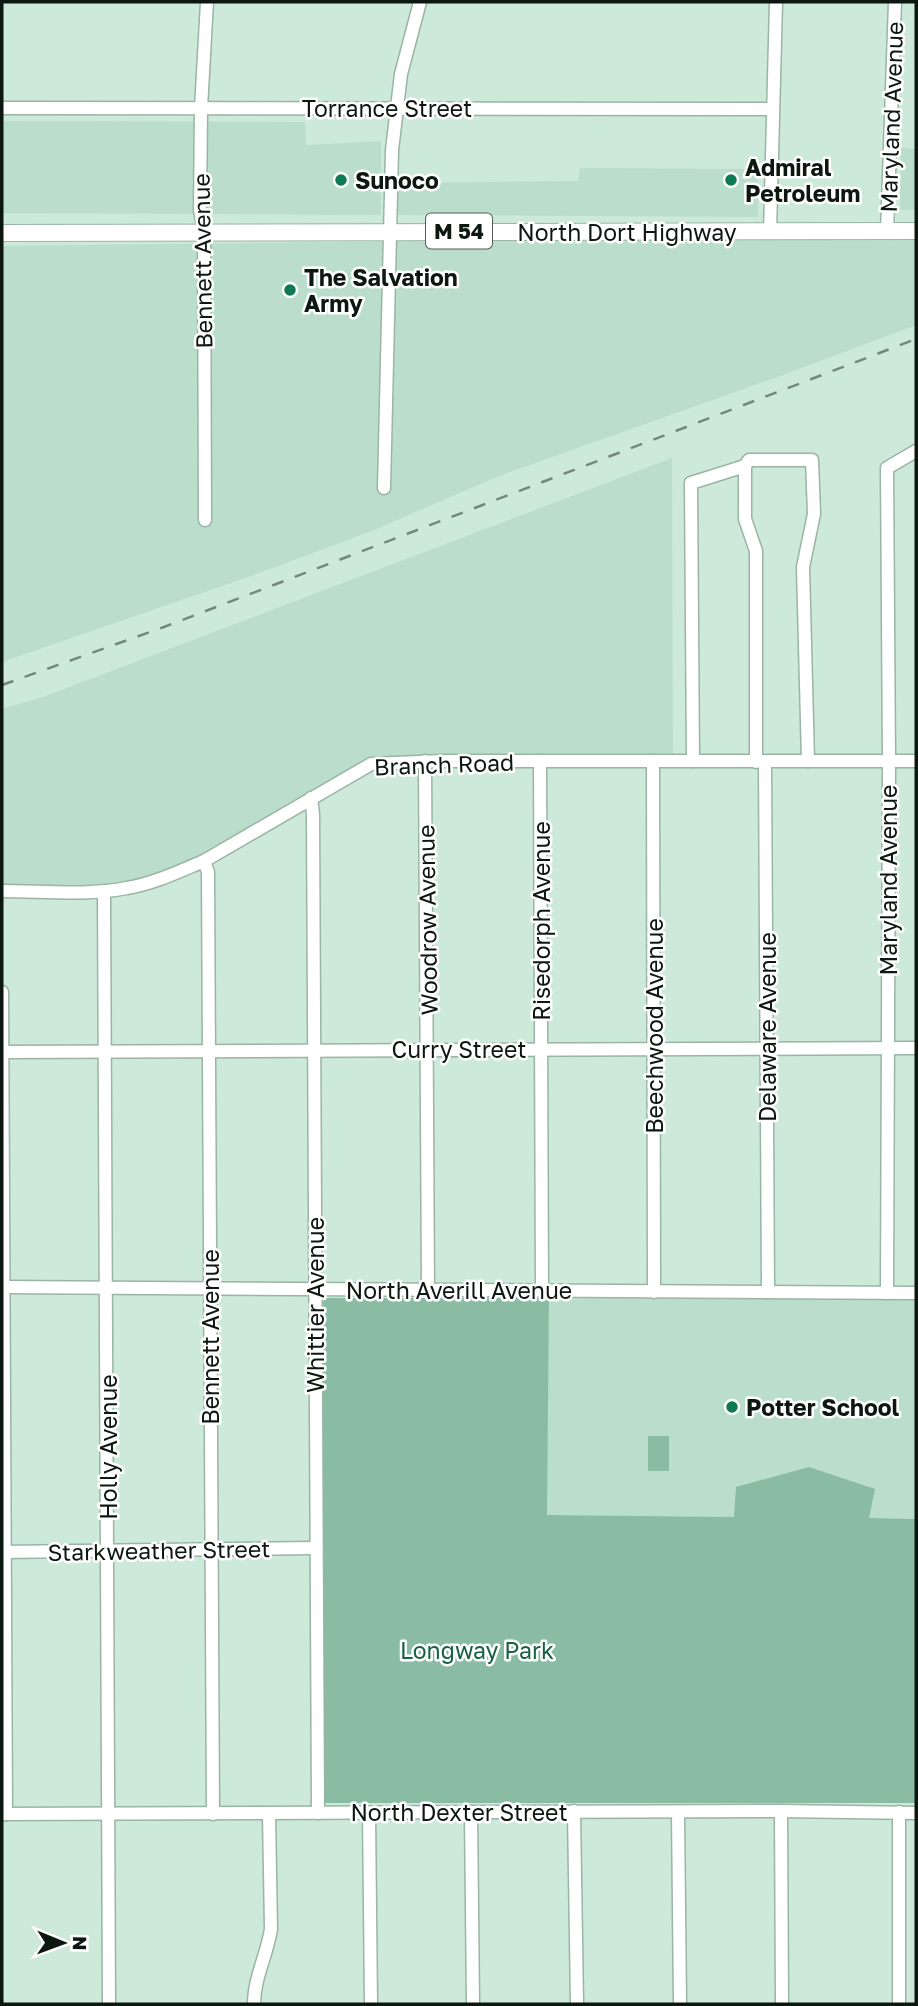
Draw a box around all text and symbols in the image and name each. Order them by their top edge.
street label: Maryland Avenue [874,21,908,213]
street label: Torrance Street [302,94,472,122]
place label: Admiral Petroleum [745,153,860,207]
place label: Sunoco [355,166,439,194]
marker: Sunoco [333,172,349,188]
marker: Admiral Petroleum [723,172,739,188]
street label: Bennett Avenue [186,173,218,349]
road number: M 54 [426,214,492,248]
street label: North Dort Highway [517,218,737,246]
place label: The Salvation Army [304,263,458,317]
marker: The Salvation Army [282,282,298,298]
street label: Branch Road [374,748,514,780]
street label: Maryland Avenue [874,785,902,975]
street label: Risedorph Avenue [527,821,555,1021]
street label: Woodrow Avenue [411,824,443,1016]
street label: Beechwood Avenue [640,918,668,1134]
street label: Delaware Avenue [753,932,781,1122]
street label: Curry Street [392,1035,526,1063]
street label: Whittier Avenue [301,1217,329,1393]
street label: Bennett Avenue [196,1249,224,1425]
street label: North Averill Avenue [346,1276,572,1304]
street label: Holly Avenue [94,1374,122,1520]
place label: Potter School [746,1393,900,1421]
marker: Potter School [724,1399,740,1415]
street label: Starkweather Street [47,1534,271,1566]
park label: Longway Park [400,1636,554,1664]
street label: North Dexter Street [350,1798,568,1826]
north arrow [28,1908,98,1978]
text: N [69,1936,92,1951]

